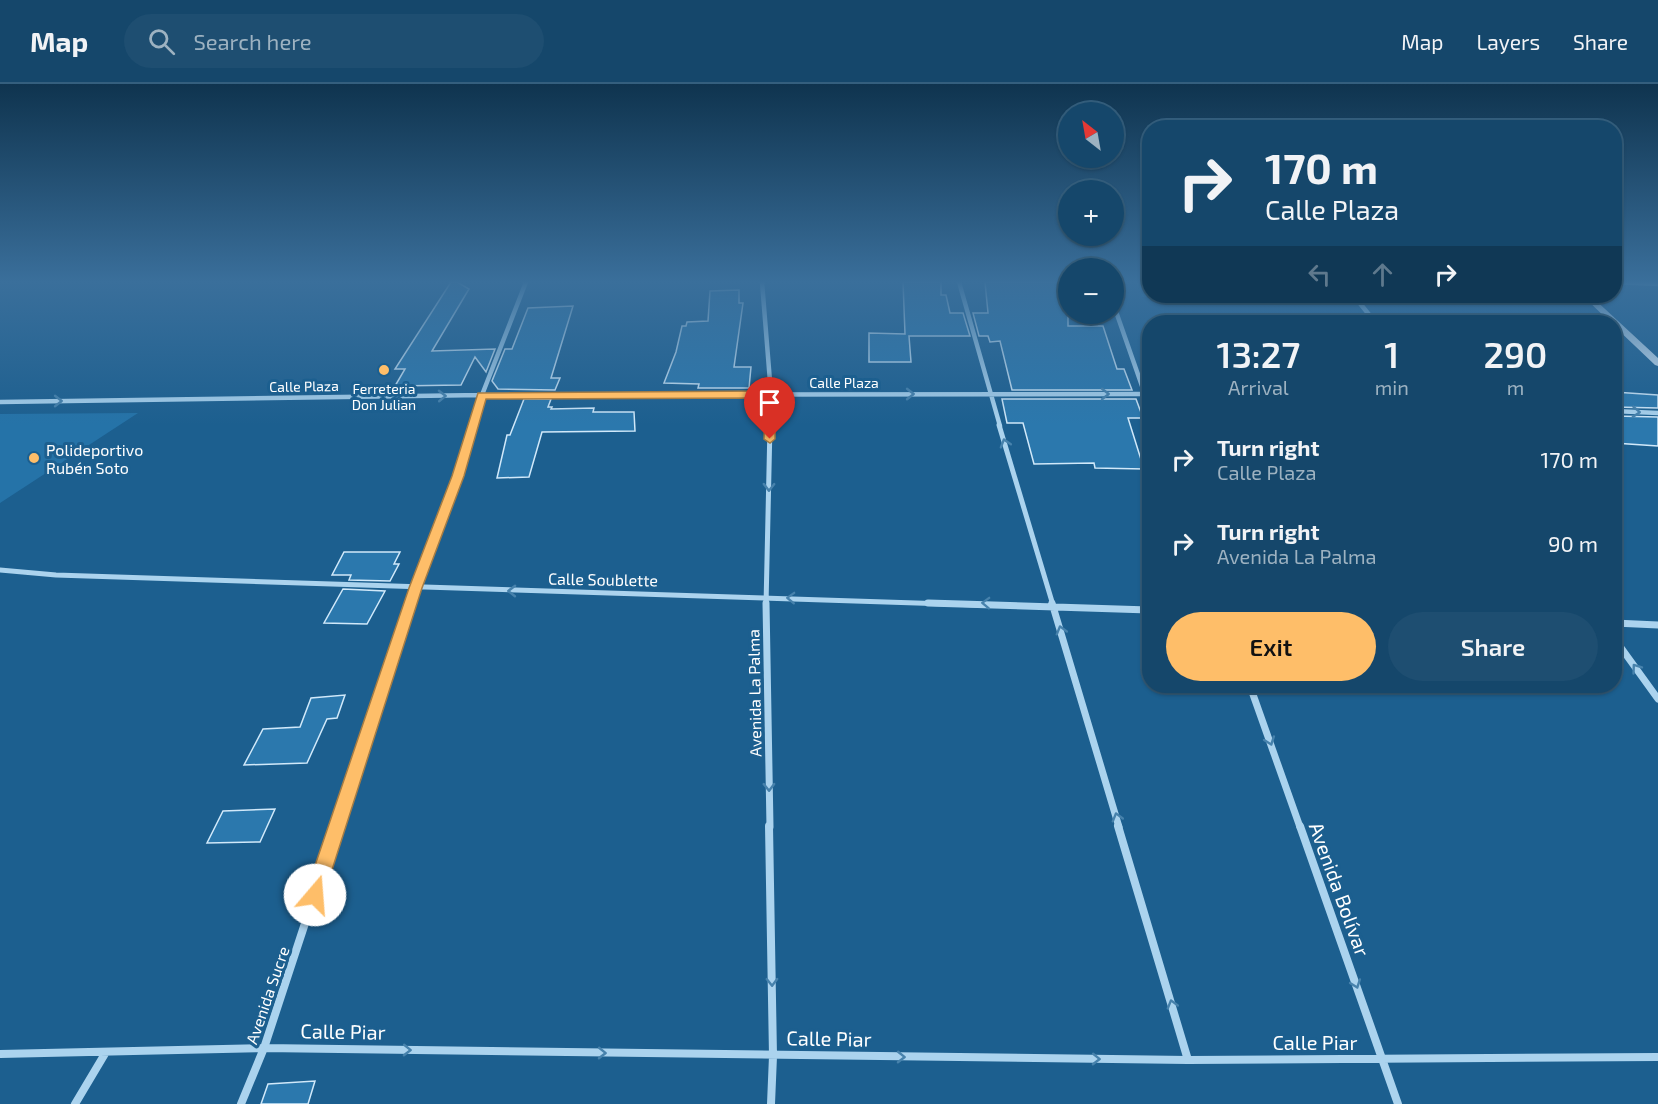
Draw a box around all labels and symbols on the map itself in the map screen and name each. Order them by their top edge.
north arrow [1058,102,1124,168]
marker: Ferreteria Don Julian [377,363,391,377]
street label: Calle Plaza [809,374,879,391]
street label: Calle Plaza [269,377,339,395]
pin [744,377,795,439]
place label: Ferreteria Don Julian [352,380,416,413]
one-way arrow [906,388,915,400]
one-way arrow [1101,388,1110,400]
one-way arrow [438,390,447,402]
one-way arrow [54,395,63,407]
one-way arrow [1632,406,1641,419]
one-way arrow [1000,438,1012,449]
place label: Polideportivo Rubén Soto [46,440,143,477]
marker: Polideportivo Rubén Soto [27,451,41,465]
one-way arrow [762,483,775,492]
street label: Calle Soublette [548,569,658,589]
one-way arrow [507,584,516,597]
one-way arrow [786,591,795,604]
one-way arrow [981,597,990,609]
one-way arrow [1056,625,1069,635]
street label: Avenida La Palma [743,629,765,757]
one-way arrow [1632,664,1643,675]
one-way arrow [1262,735,1275,746]
one-way arrow [763,782,775,791]
one-way arrow [1112,812,1124,823]
street label: Avenida Bolívar [1305,819,1375,959]
position arrow [283,863,347,927]
street label: Avenida Sucre [241,944,293,1046]
one-way arrow [766,977,778,986]
one-way arrow [1349,978,1362,989]
one-way arrow [1167,999,1179,1010]
street label: Calle Piar [300,1018,386,1044]
street label: Calle Piar [786,1025,872,1051]
street label: Calle Piar [1272,1030,1358,1054]
one-way arrow [402,1044,411,1056]
one-way arrow [597,1047,606,1059]
one-way arrow [897,1051,906,1063]
one-way arrow [1092,1053,1101,1065]

